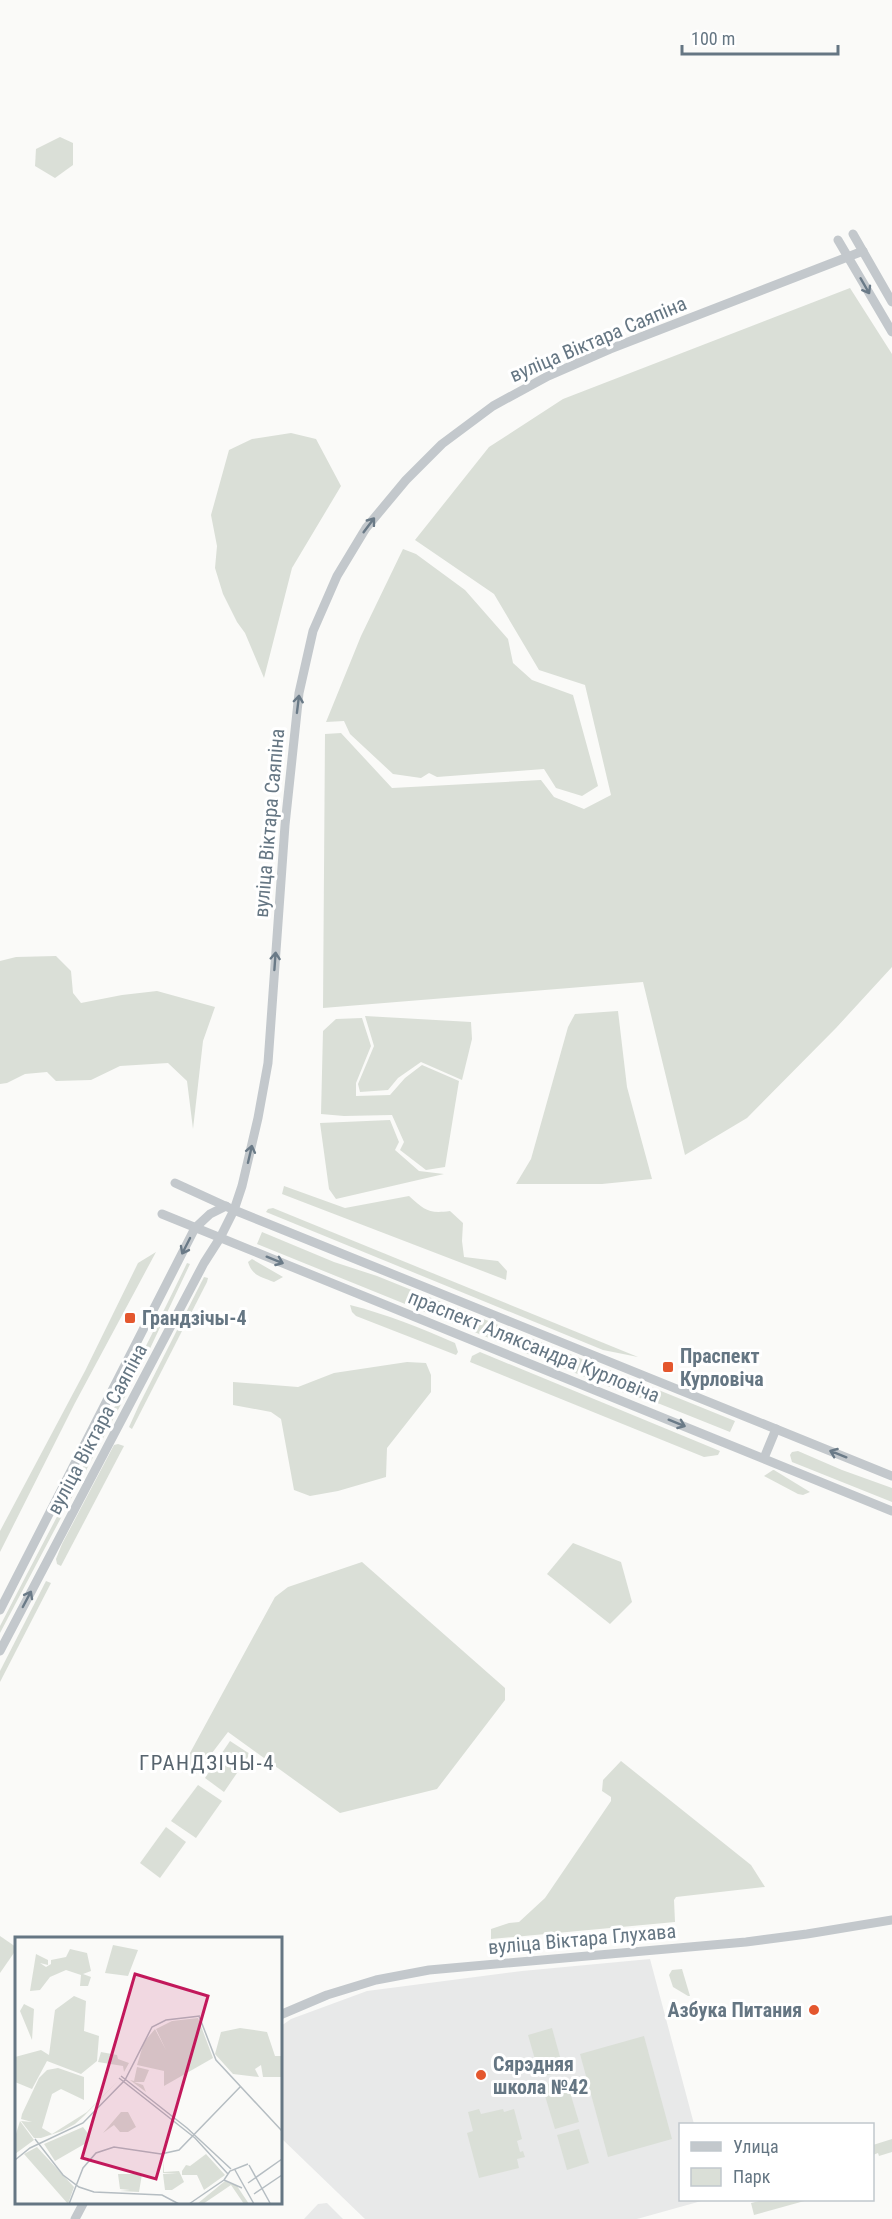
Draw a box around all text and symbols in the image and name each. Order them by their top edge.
scale bar [682,18,838,56]
text: 100 m [691,28,735,49]
one-way arrow [859,277,871,294]
street label: вуліца Віктара Саяпіна [506,291,690,387]
one-way arrow [363,517,376,533]
one-way arrow [292,695,303,714]
street label: вуліца Віктара Саяпіна [249,728,289,918]
one-way arrow [270,951,281,971]
one-way arrow [244,1145,256,1164]
one-way arrow [180,1237,191,1255]
one-way arrow [265,1255,283,1266]
street label: праспект Аляксандра Курловіча [405,1285,663,1407]
place label: Грандзічы-4 [142,1306,247,1330]
marker: Грандзічы-4 [123,1311,137,1325]
street label: вуліца Віктара Саяпіна [42,1340,152,1518]
place label: Праспект Курловіча [680,1344,764,1391]
marker: Праспект Курловіча [661,1360,675,1374]
one-way arrow [667,1418,686,1429]
one-way arrow [829,1448,847,1459]
one-way arrow [22,1591,33,1609]
district label: ГРАНДЗІЧЫ-4 [139,1751,275,1775]
street label: вуліца Віктара Глухава [487,1919,677,1959]
inset map [15,1937,282,2204]
place label: Азбука Питания [667,1998,802,2022]
marker: Азбука Питания [807,2003,821,2017]
place label: Сярэдняя школа №42 [493,2052,588,2099]
marker: Сярэдняя школа №42 [474,2068,488,2082]
legend [679,2123,874,2201]
text: Улица [733,2136,779,2157]
text: Парк [733,2166,771,2187]

